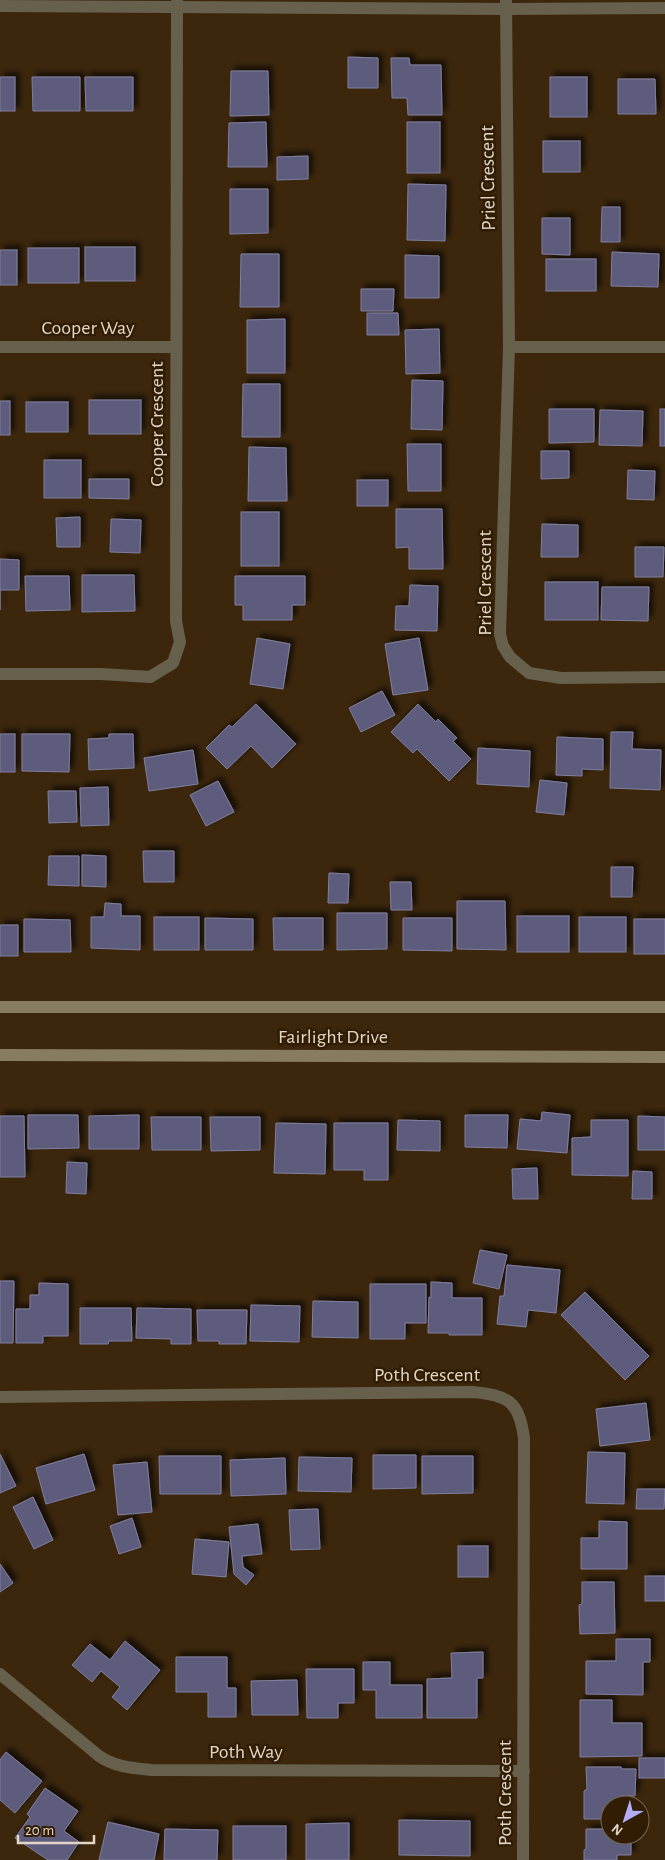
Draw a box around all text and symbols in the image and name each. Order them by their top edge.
street label: Priel Crescent [477,124,499,231]
street label: Cooper Way [41,318,135,338]
street label: Cooper Crescent [147,361,167,487]
street label: Priel Crescent [475,530,495,636]
street label: Fairlight Drive [278,1027,388,1047]
street label: Poth Crescent [374,1365,481,1385]
street label: Poth Crescent [495,1739,515,1846]
street label: Poth Way [209,1742,283,1762]
north arrow [600,1795,650,1845]
scale bar [18,1812,94,1844]
text: N [609,1821,626,1838]
text: 20 m [25,1823,54,1838]

